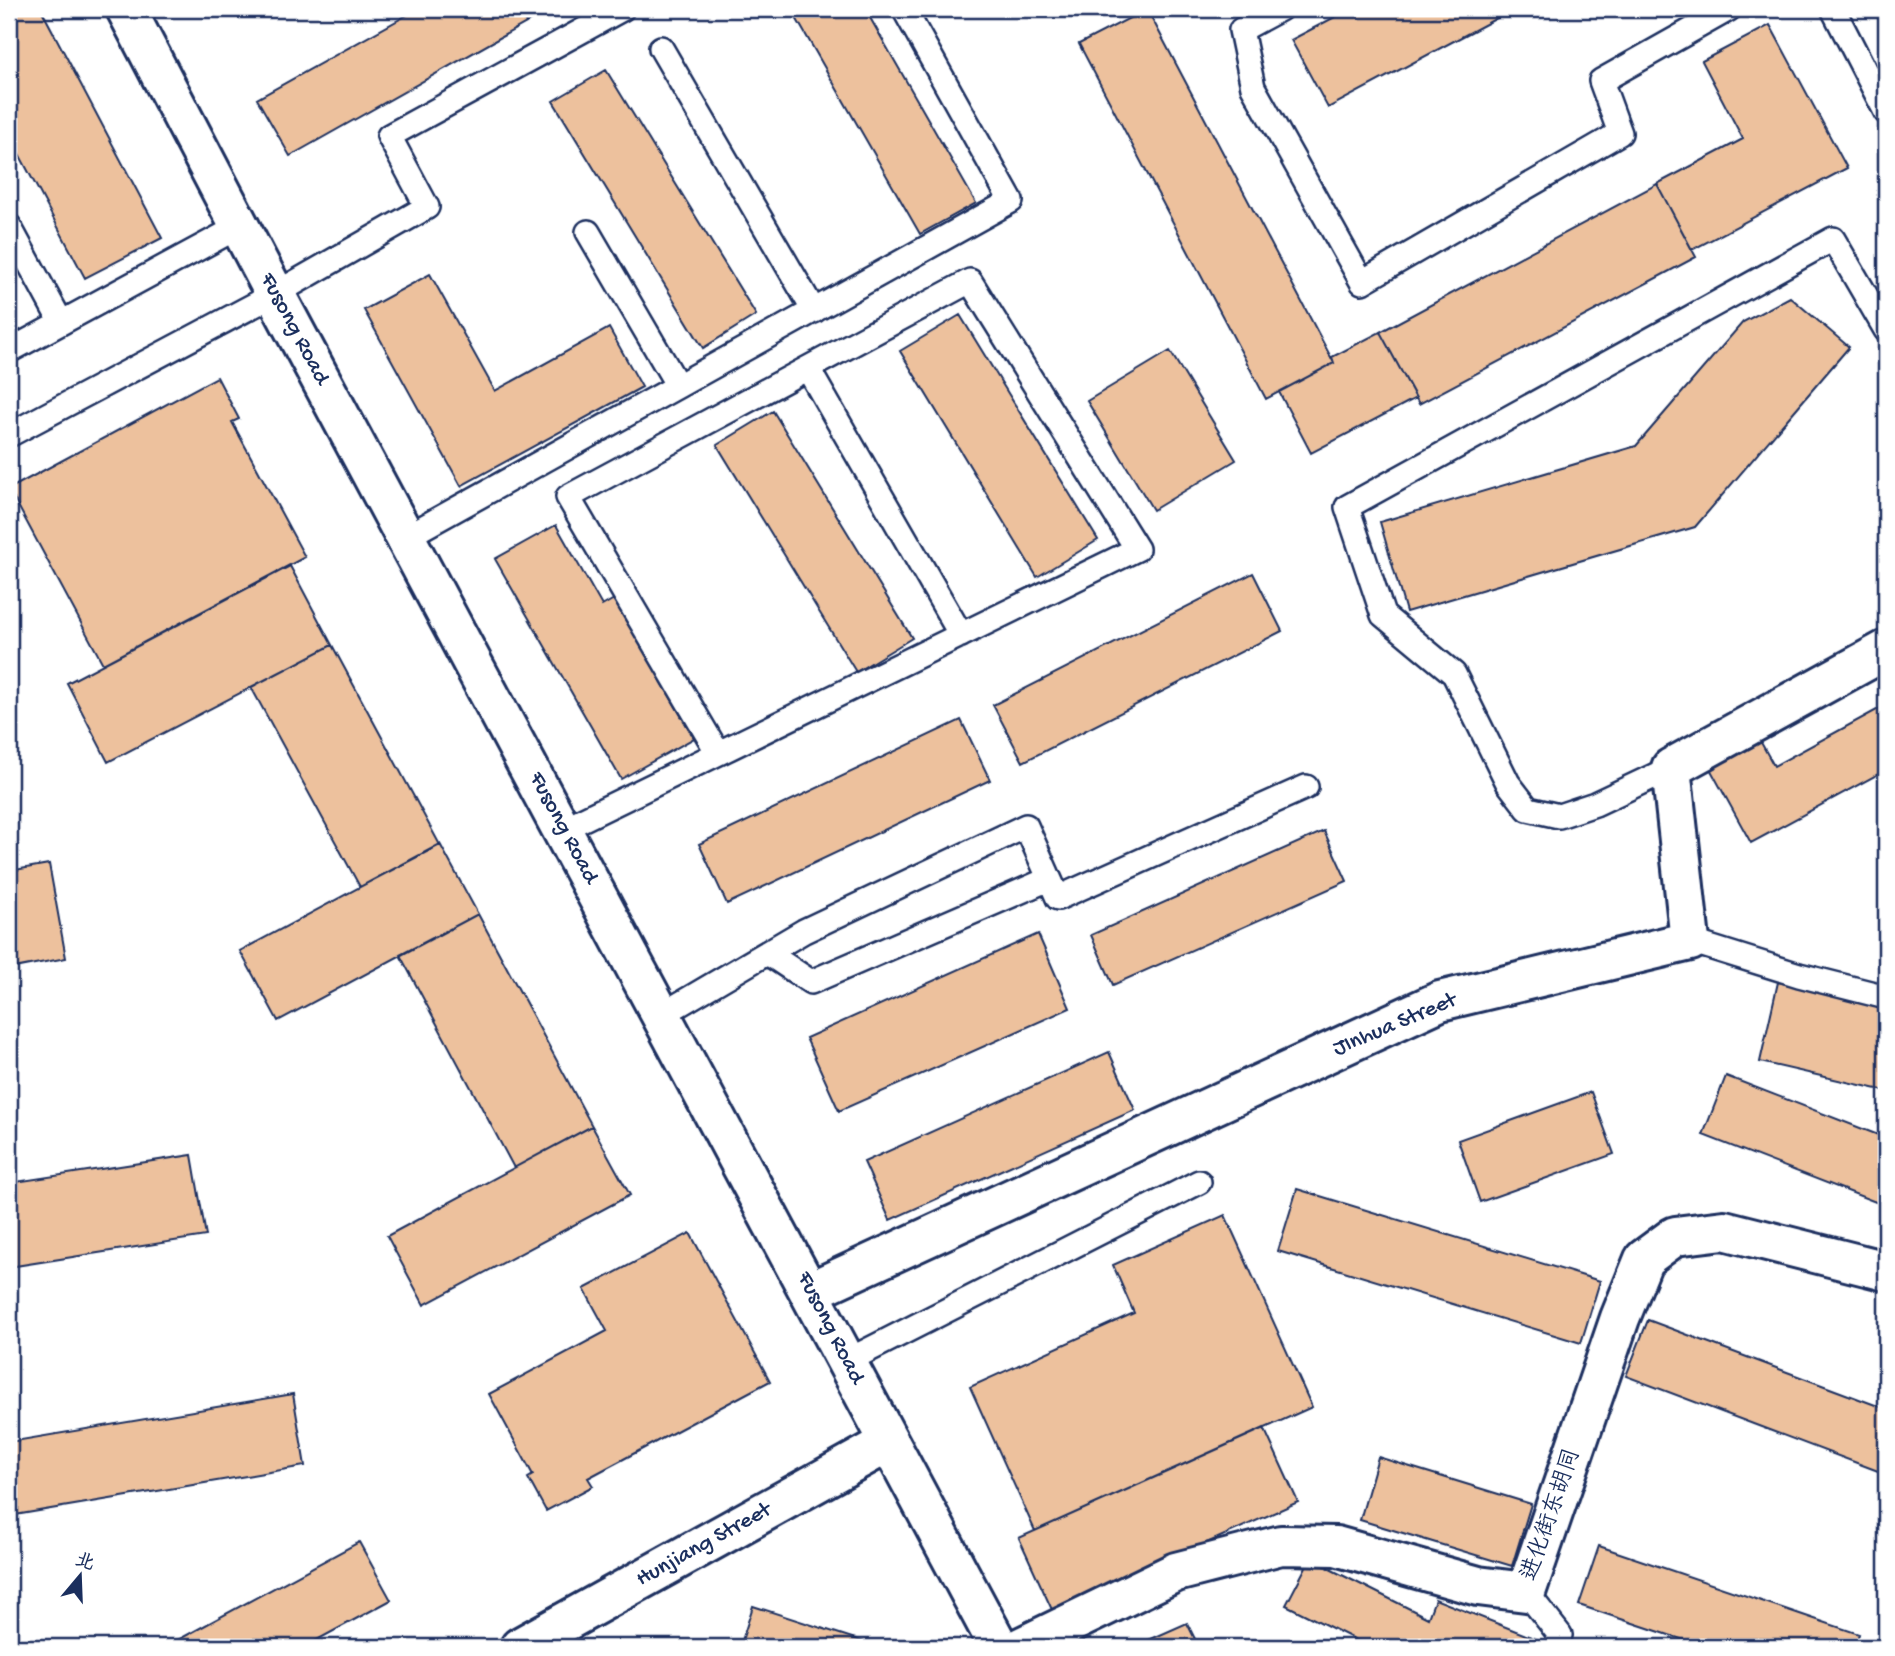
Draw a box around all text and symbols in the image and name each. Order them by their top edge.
street label: Fusong Road [253,268,335,391]
street label: Fusong Road [522,767,604,890]
street label: JInhua Street [1329,986,1462,1063]
street label: Fusong Road [790,1266,871,1390]
street label: 进化街东胡同 [1516,1445,1587,1585]
street label: Hunjiang Street [632,1496,778,1593]
north arrow [46,1540,116,1610]
text: 北 [72,1549,97,1577]

